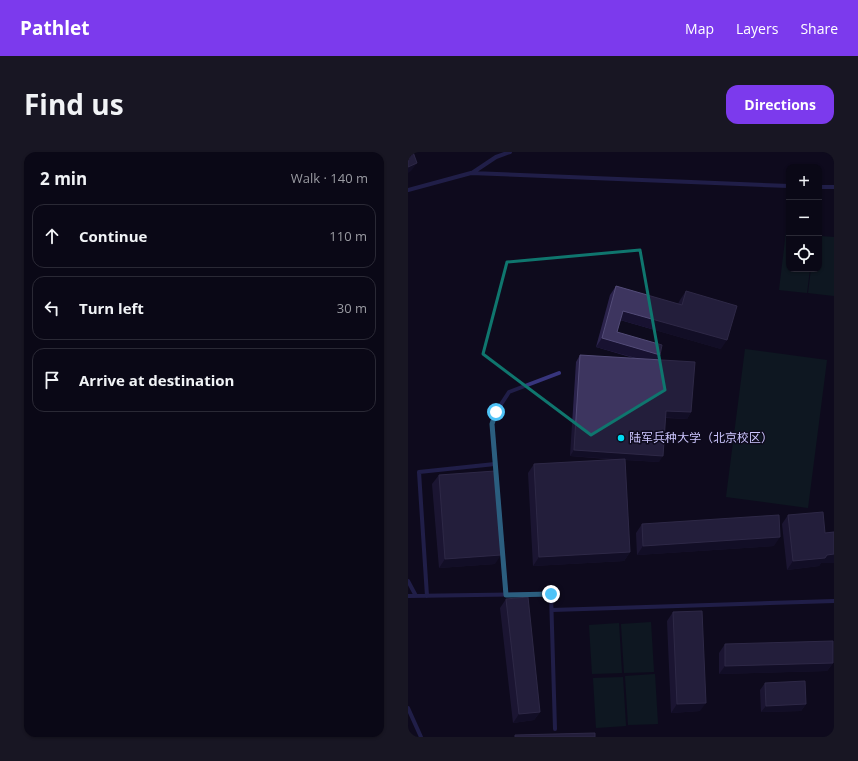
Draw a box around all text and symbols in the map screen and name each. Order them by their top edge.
text: Pathlet [20,15,89,41]
text: Map [685,19,714,38]
text: Layers [736,19,778,38]
text: Share [800,19,838,38]
text: Find us [24,85,124,123]
button: Directions [726,85,834,124]
map controls [786,164,822,272]
button: + [786,164,822,200]
text: 2 min [40,167,87,190]
text: Walk · 140 m [291,169,368,187]
button: − [786,200,822,236]
icon: ahead [41,225,63,247]
text: Continue [79,226,147,246]
text: 110 m [329,227,367,245]
button: locate [786,236,822,272]
icon: left [41,297,63,319]
text: Turn left [79,298,144,318]
text: 30 m [337,299,367,317]
icon: arrive [41,369,63,391]
text: Arrive at destination [79,370,234,390]
route start [487,403,505,421]
place label: 陆军兵种大学（北京校区） [629,429,773,446]
marker: 陆军兵种大学（北京校区） [616,433,626,443]
route end [542,585,560,603]

